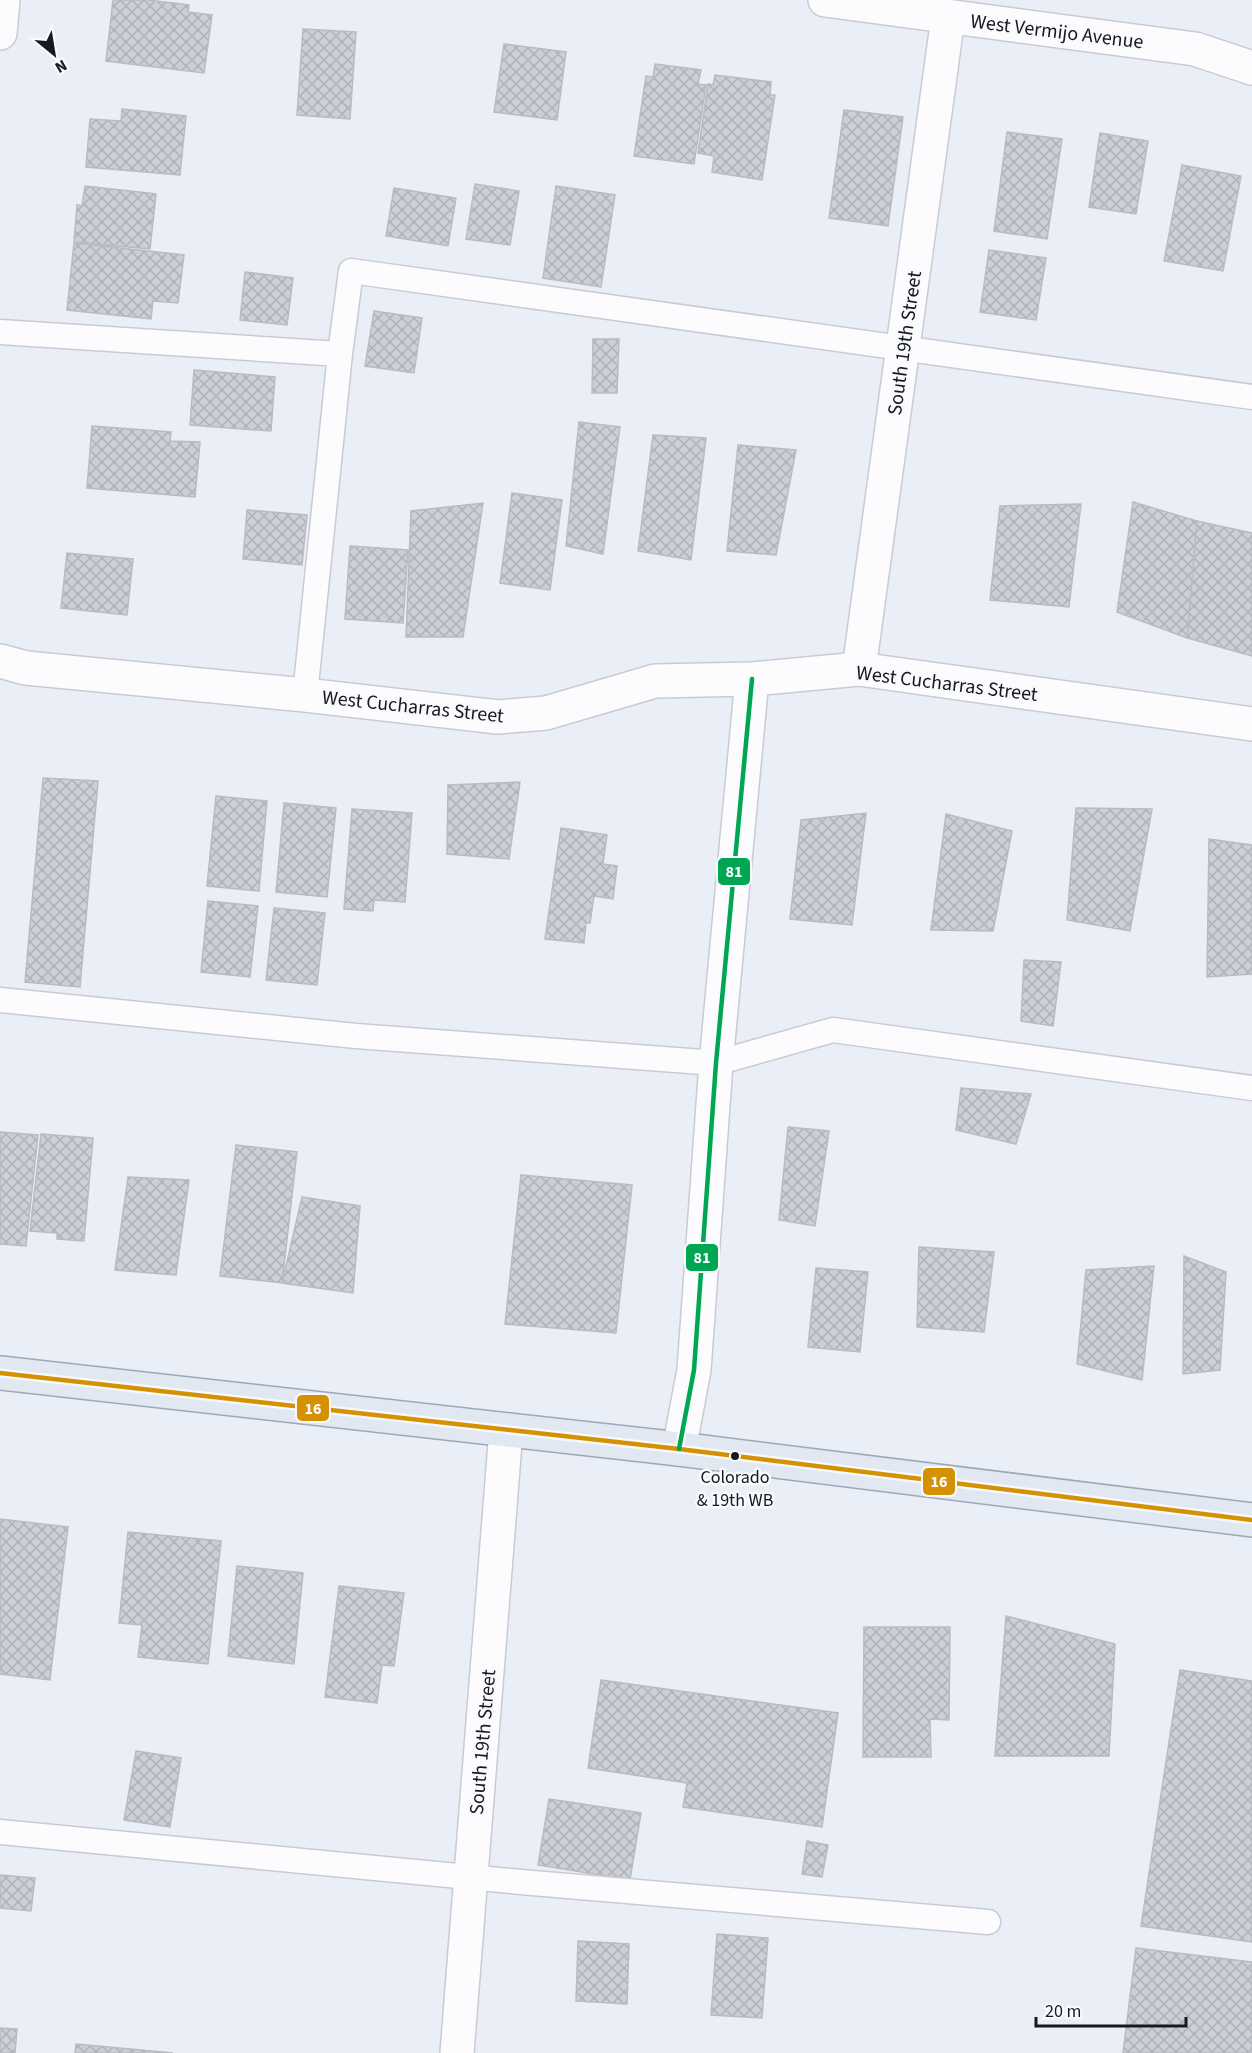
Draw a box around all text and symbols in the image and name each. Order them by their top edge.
street label: West Vermijo Avenue [969,7,1145,57]
north arrow [24,24,84,84]
text: N [51,54,71,78]
street label: South 19th Street [881,269,929,417]
street label: West Cucharras Street [855,659,1039,709]
street label: West Cucharras Street [321,684,505,730]
line badge: 81 [717,857,751,886]
text: 81 [726,861,742,883]
line badge: 81 [685,1243,719,1272]
text: 81 [694,1247,710,1269]
line badge: 16 [296,1394,330,1422]
text: 16 [305,1398,321,1420]
marker: Colorado & 19th WB [729,1450,741,1462]
place label: Colorado & 19th WB [697,1465,773,1513]
line badge: 16 [922,1467,956,1496]
text: 16 [931,1471,947,1493]
street label: South 19th Street [463,1668,503,1816]
scale bar [1036,1990,1186,2028]
text: 20 m [1045,1999,1081,2024]

